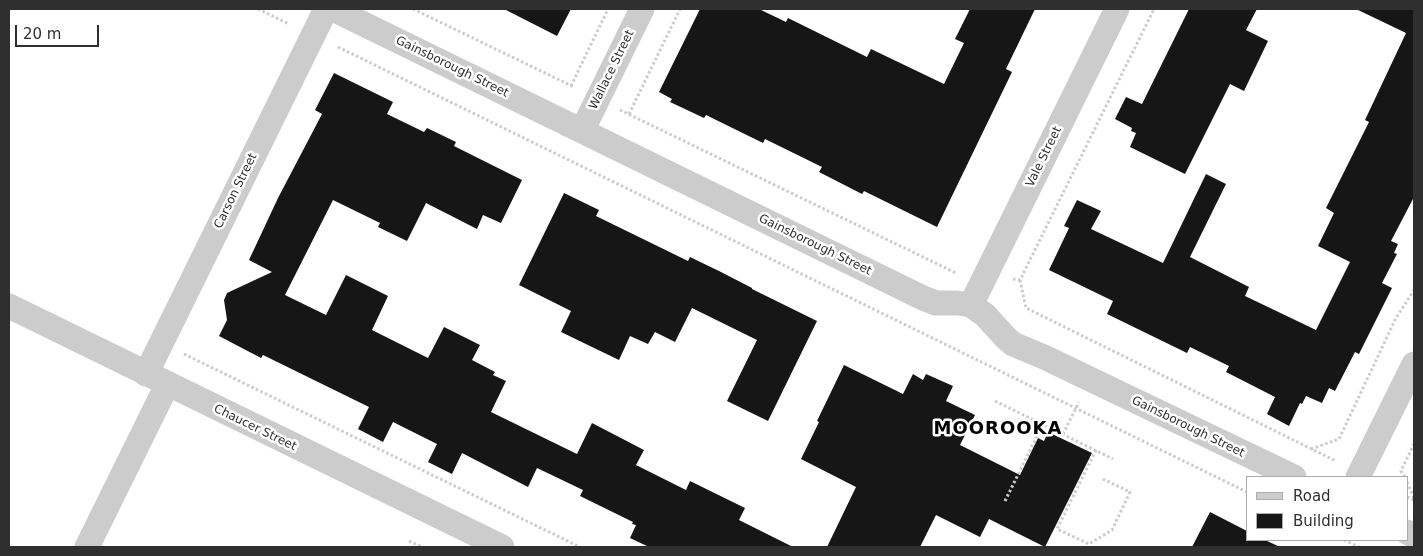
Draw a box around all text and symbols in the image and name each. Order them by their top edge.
scale bar [18,15,101,47]
text: 20 m [23,25,61,43]
street label: Wallace Street [587,28,637,112]
street label: Gainsborough Street [393,33,511,101]
street label: Vale Street [1023,124,1065,190]
street label: Carson Street [212,151,260,231]
street label: Gainsborough Street [756,211,874,279]
street label: Gainsborough Street [1129,393,1247,461]
street label: Chaucer Street [211,402,299,454]
district label: MOOROOKA [933,418,1063,440]
legend [1246,476,1408,541]
text: Road [1293,487,1331,505]
text: Building [1293,512,1354,530]

